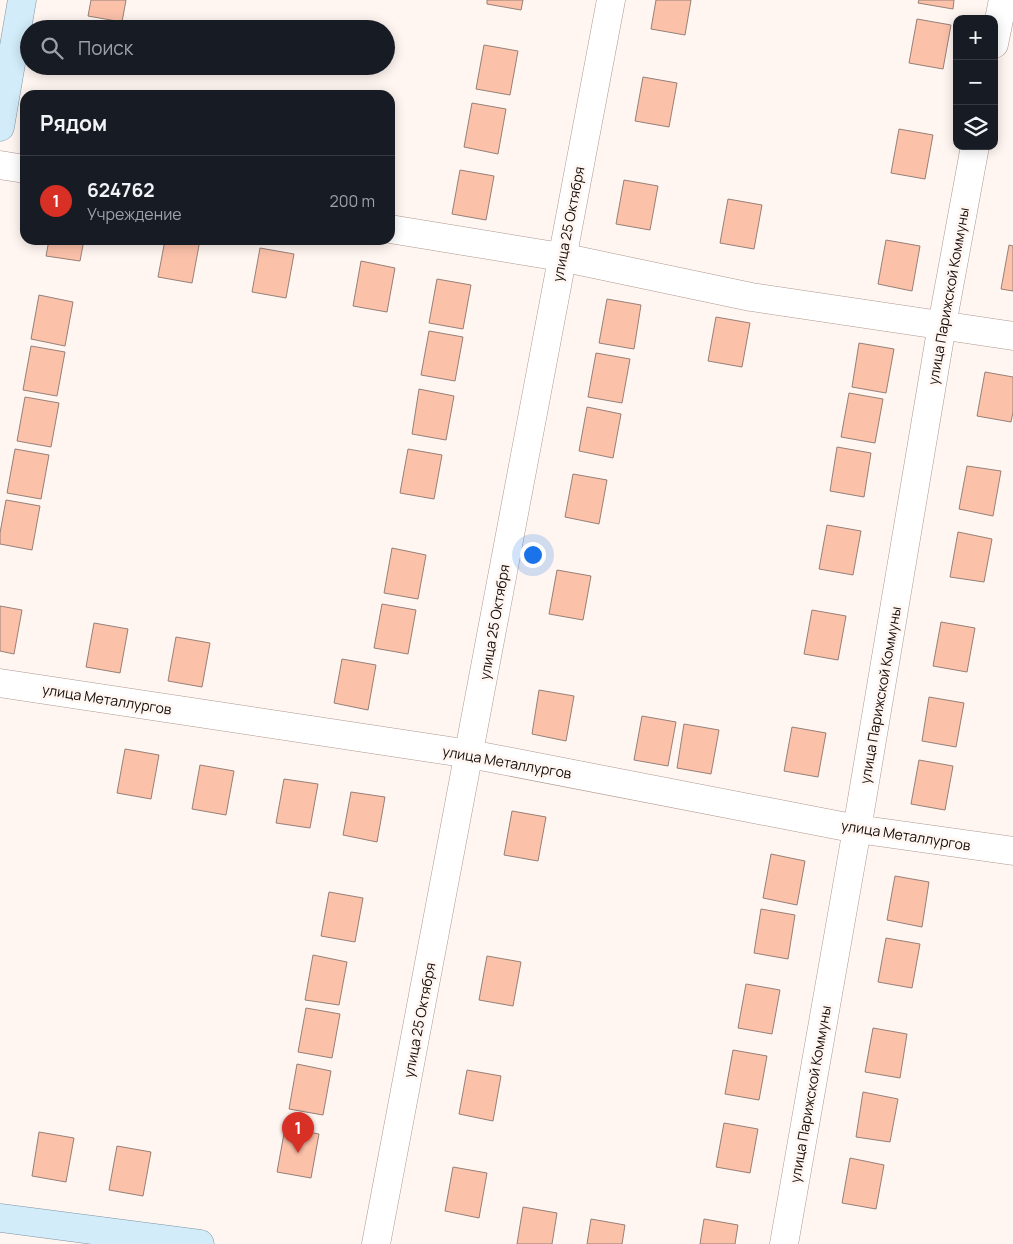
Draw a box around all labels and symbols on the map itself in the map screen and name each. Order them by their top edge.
street label: улица 25 Октября [548,165,588,283]
street label: улица Парижской Коммуны [923,206,973,386]
your location [520,542,546,568]
street label: улица 25 Октября [474,563,514,681]
street label: улица Парижской Коммуны [855,605,905,785]
street label: улица Металлургов [41,679,174,719]
street label: улица Металлургов [441,741,574,783]
street label: улица Металлургов [840,815,973,855]
street label: улица 25 Октября [399,961,439,1079]
street label: улица Парижской Коммуны [785,1004,835,1184]
pin: 1 [282,1112,314,1153]

